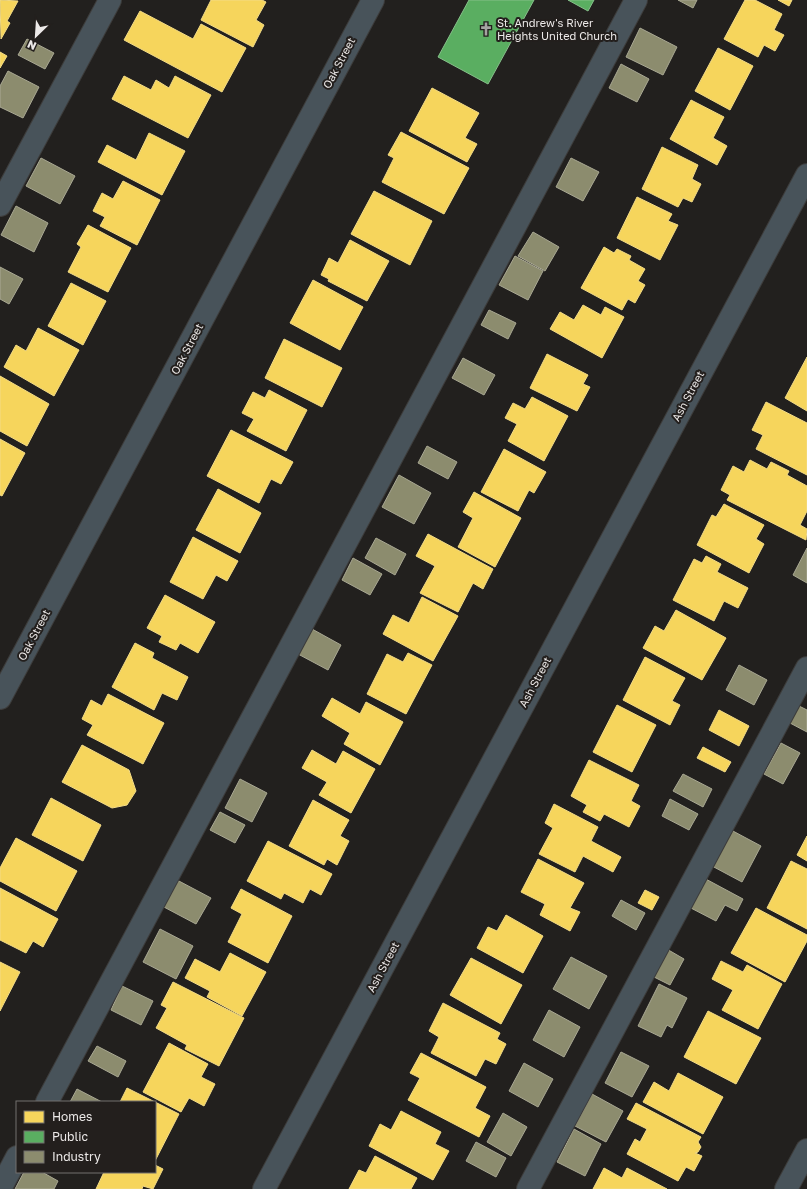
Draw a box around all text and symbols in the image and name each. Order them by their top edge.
north arrow [16,16,56,56]
place label: St. Andrew's River Heights United Church [497,16,617,42]
church icon: St. Andrew's River Heights United Church [478,21,494,37]
street label: Oak Street [320,35,357,90]
text: N [25,38,38,53]
street label: Oak Street [168,321,205,376]
street label: Ash Street [669,368,706,423]
street label: Oak Street [15,607,52,662]
street label: Ash Street [516,654,553,709]
street label: Ash Street [364,939,401,994]
legend [16,1101,156,1173]
text: Homes [52,1109,92,1124]
text: Public [52,1129,89,1144]
text: Industry [52,1149,101,1164]

